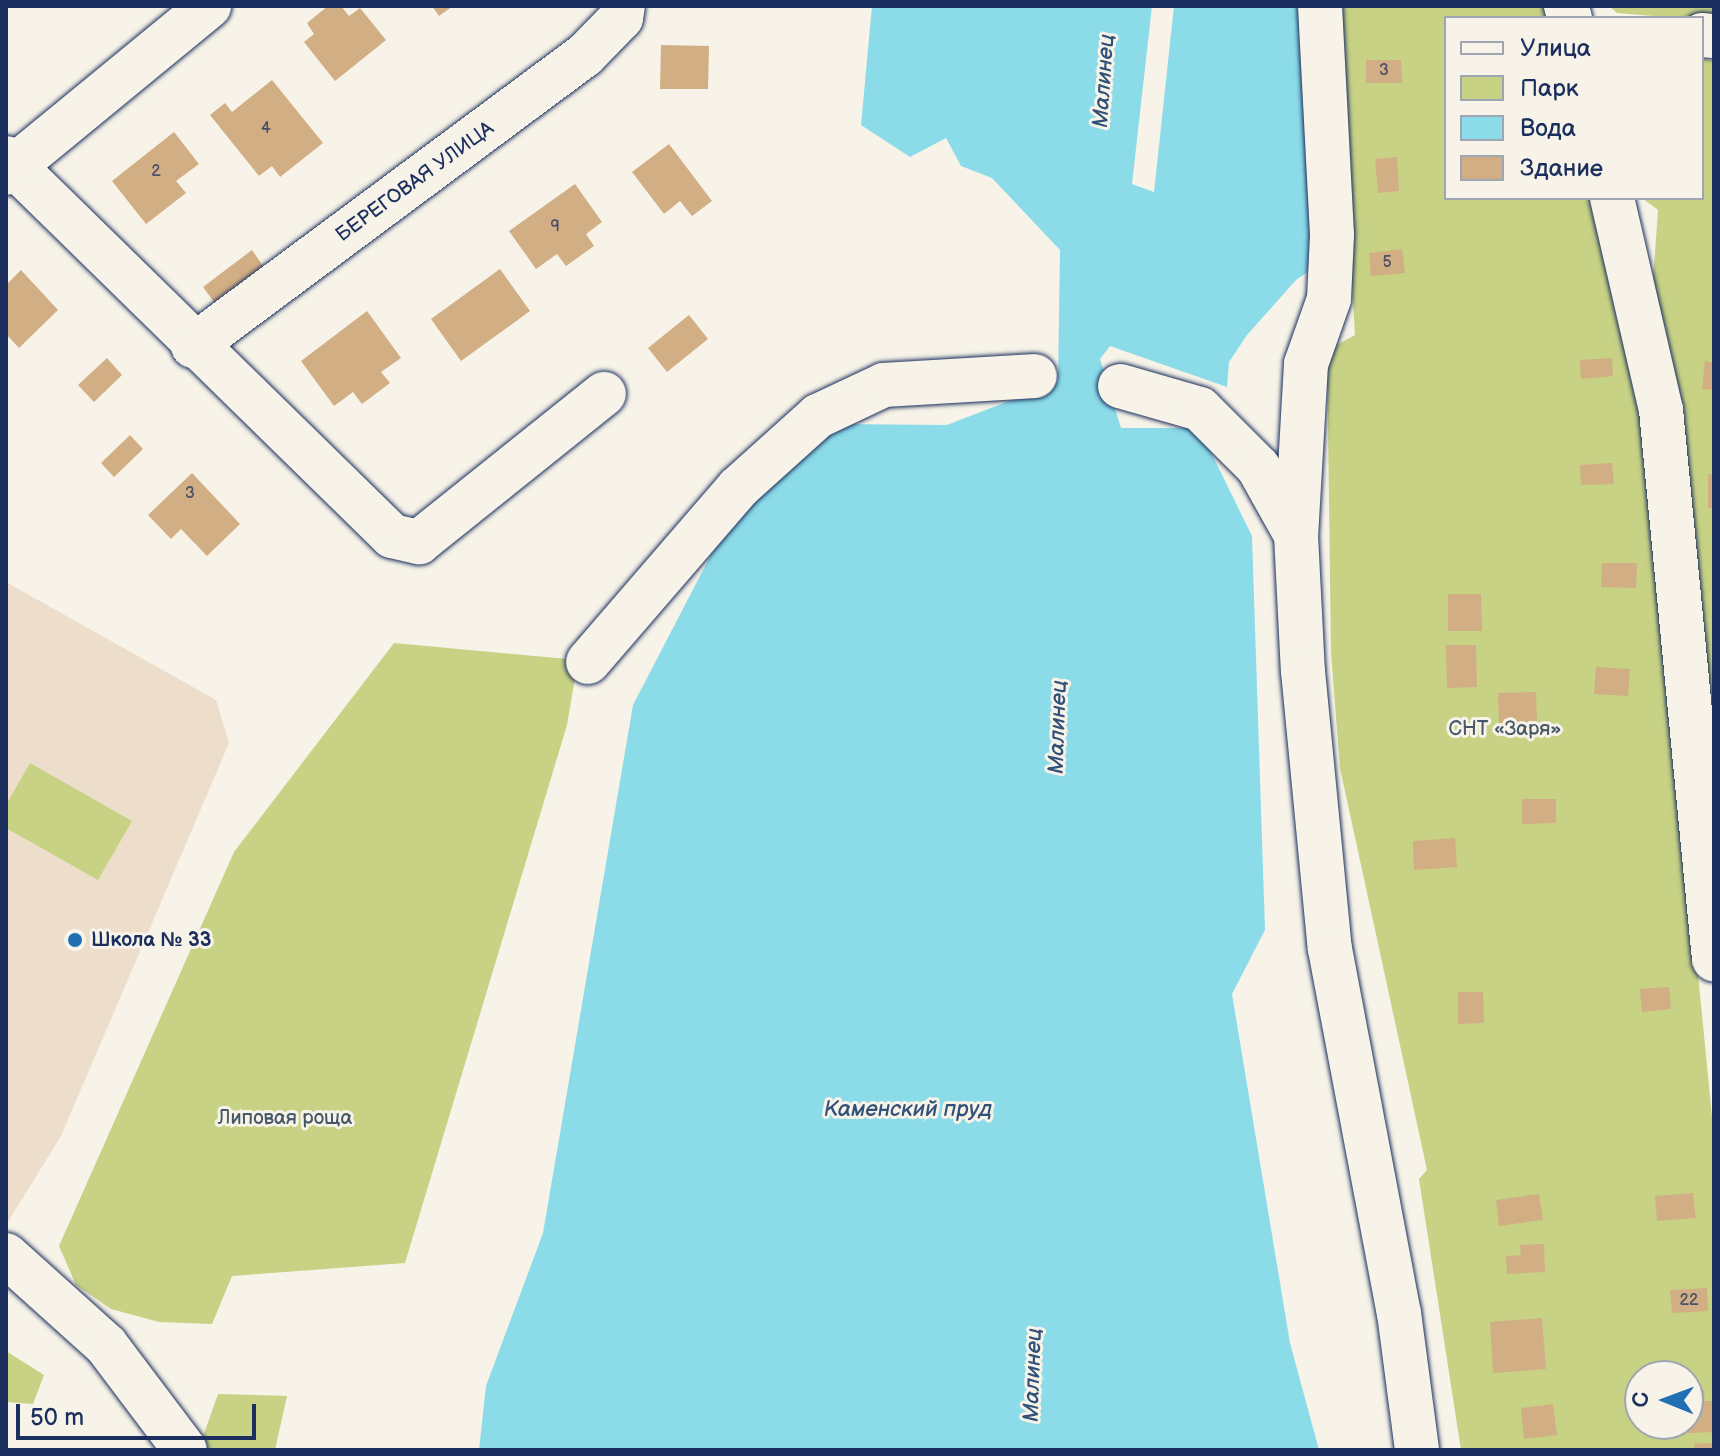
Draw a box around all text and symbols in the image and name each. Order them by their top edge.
legend [1444,16,1704,200]
water label: Малинец [1088,33,1120,129]
text: Улица [1520,34,1591,63]
house number: 3 [1379,61,1389,81]
text: Парк [1520,74,1578,103]
text: Вода [1520,114,1576,143]
street label: БЕРЕГОВАЯ УЛИЦА [331,117,499,247]
house number: 4 [261,119,271,139]
text: Здание [1520,154,1603,183]
house number: 2 [151,162,161,182]
house number: 9 [550,217,560,237]
house number: 5 [1382,253,1392,273]
house number: 3 [185,484,195,504]
water label: Малинец [1043,680,1073,774]
park label: СНТ «Заря» [1448,717,1562,741]
place label: Школа № 33 [91,928,211,952]
marker: Школа № 33 [66,931,84,949]
water label: Каменский пруд [824,1097,992,1123]
park label: Липовая роща [218,1106,352,1130]
house number: 22 [1680,1291,1698,1311]
water label: Малинец [1018,1328,1048,1422]
north arrow [1624,1360,1704,1440]
scale bar [20,1388,260,1438]
text: С [1628,1392,1655,1407]
text: 50 m [30,1403,84,1432]

